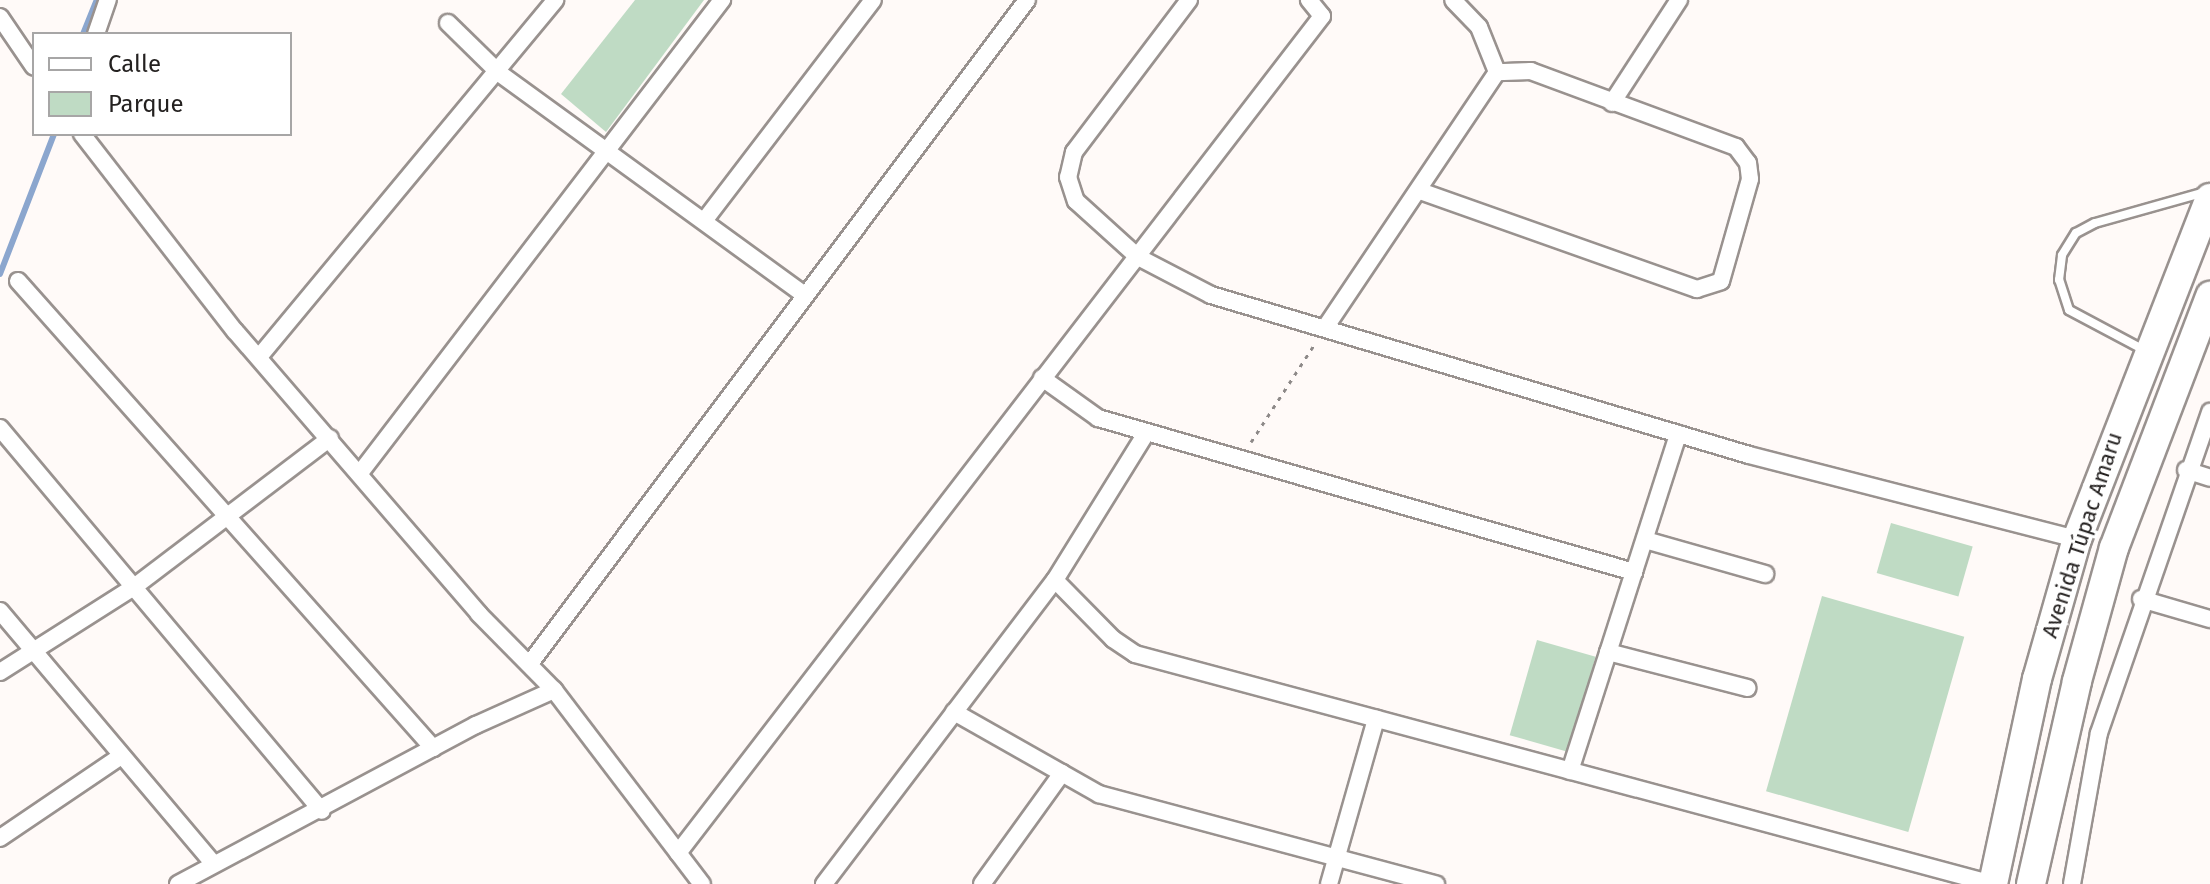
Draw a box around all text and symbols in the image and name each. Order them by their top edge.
legend [32,32,292,136]
text: Calle [108,50,161,78]
text: Parque [108,90,184,118]
street label: Avenida Túpac Amaru [2036,429,2128,641]

